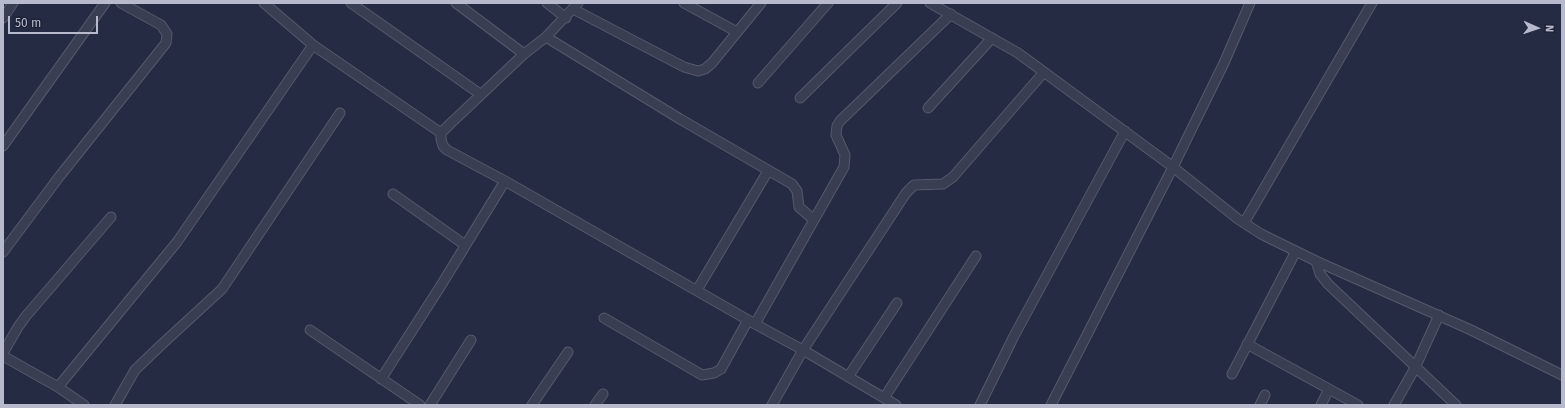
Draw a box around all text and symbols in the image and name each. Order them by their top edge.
scale bar [10,8,100,34]
north arrow [1517,8,1557,48]
text: 50 m [15,16,41,30]
text: N [1543,25,1556,32]

